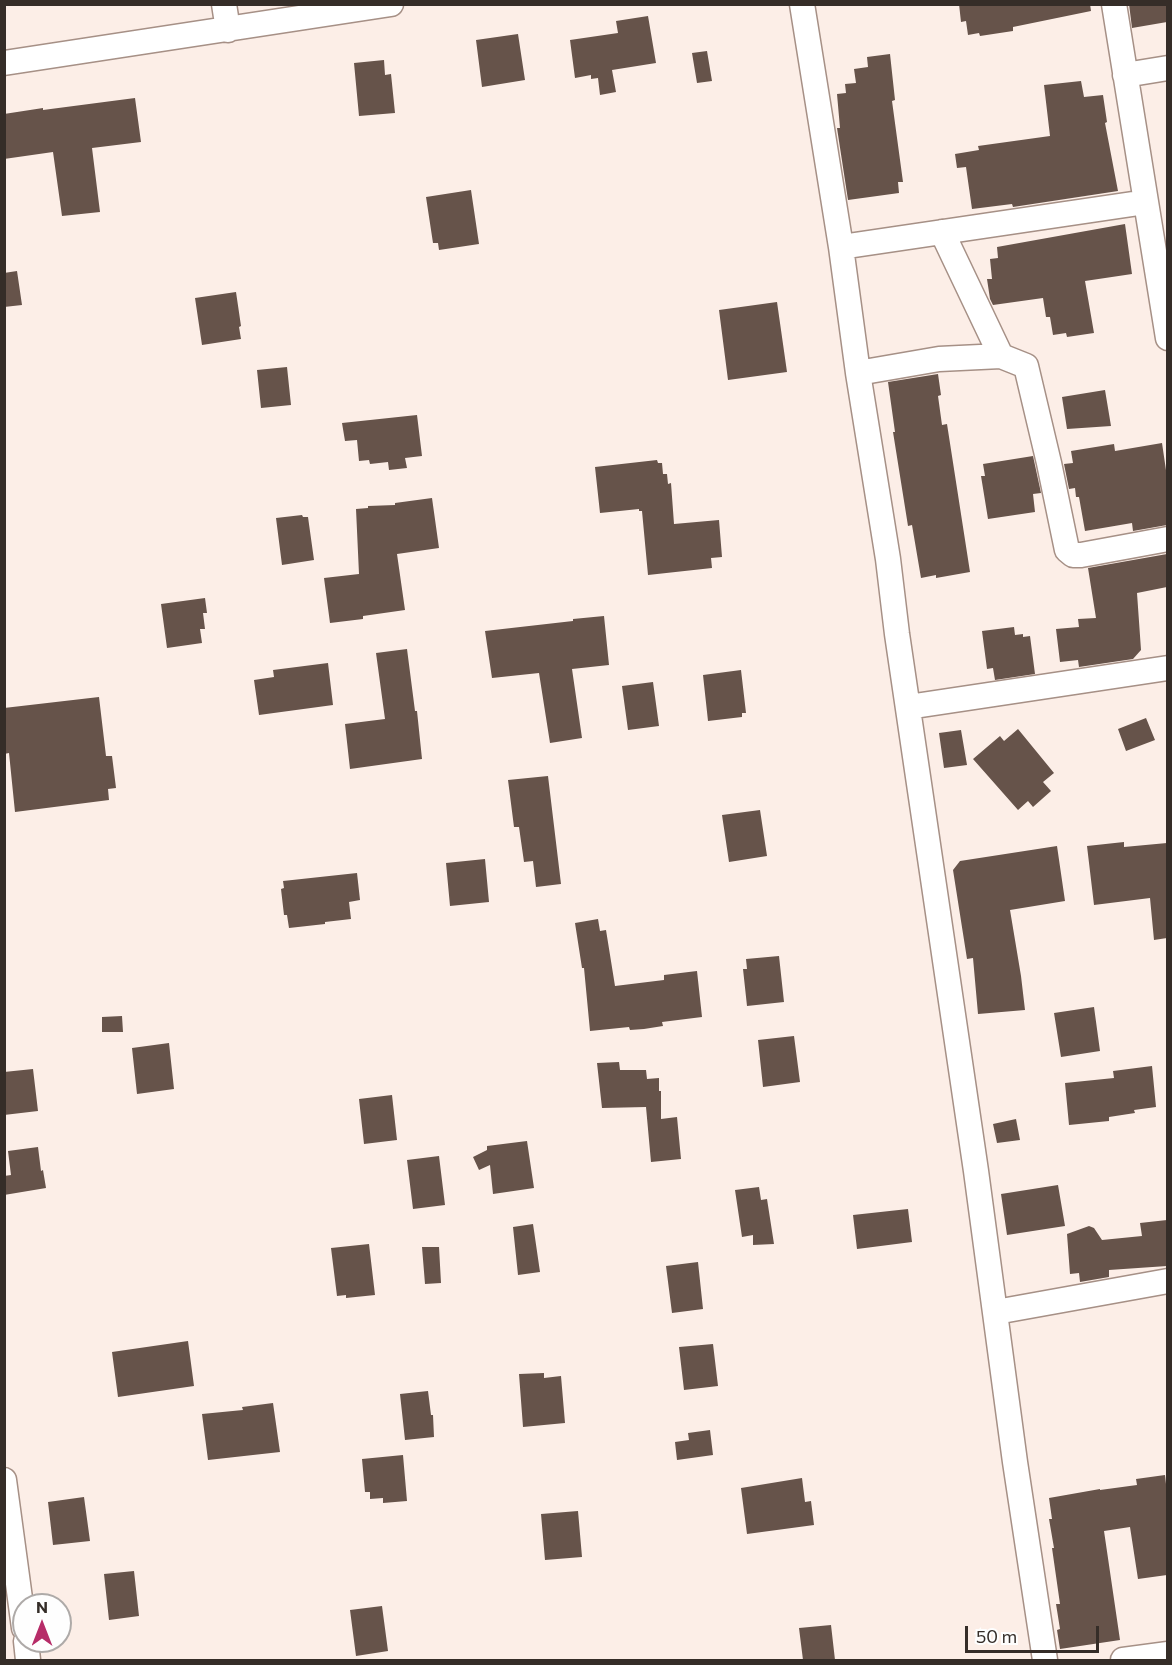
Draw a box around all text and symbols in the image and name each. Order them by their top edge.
north arrow [12,1593,72,1653]
text: N [36,1597,48,1616]
scale bar [968,1614,1102,1652]
text: 50 m [976,1625,1017,1647]

